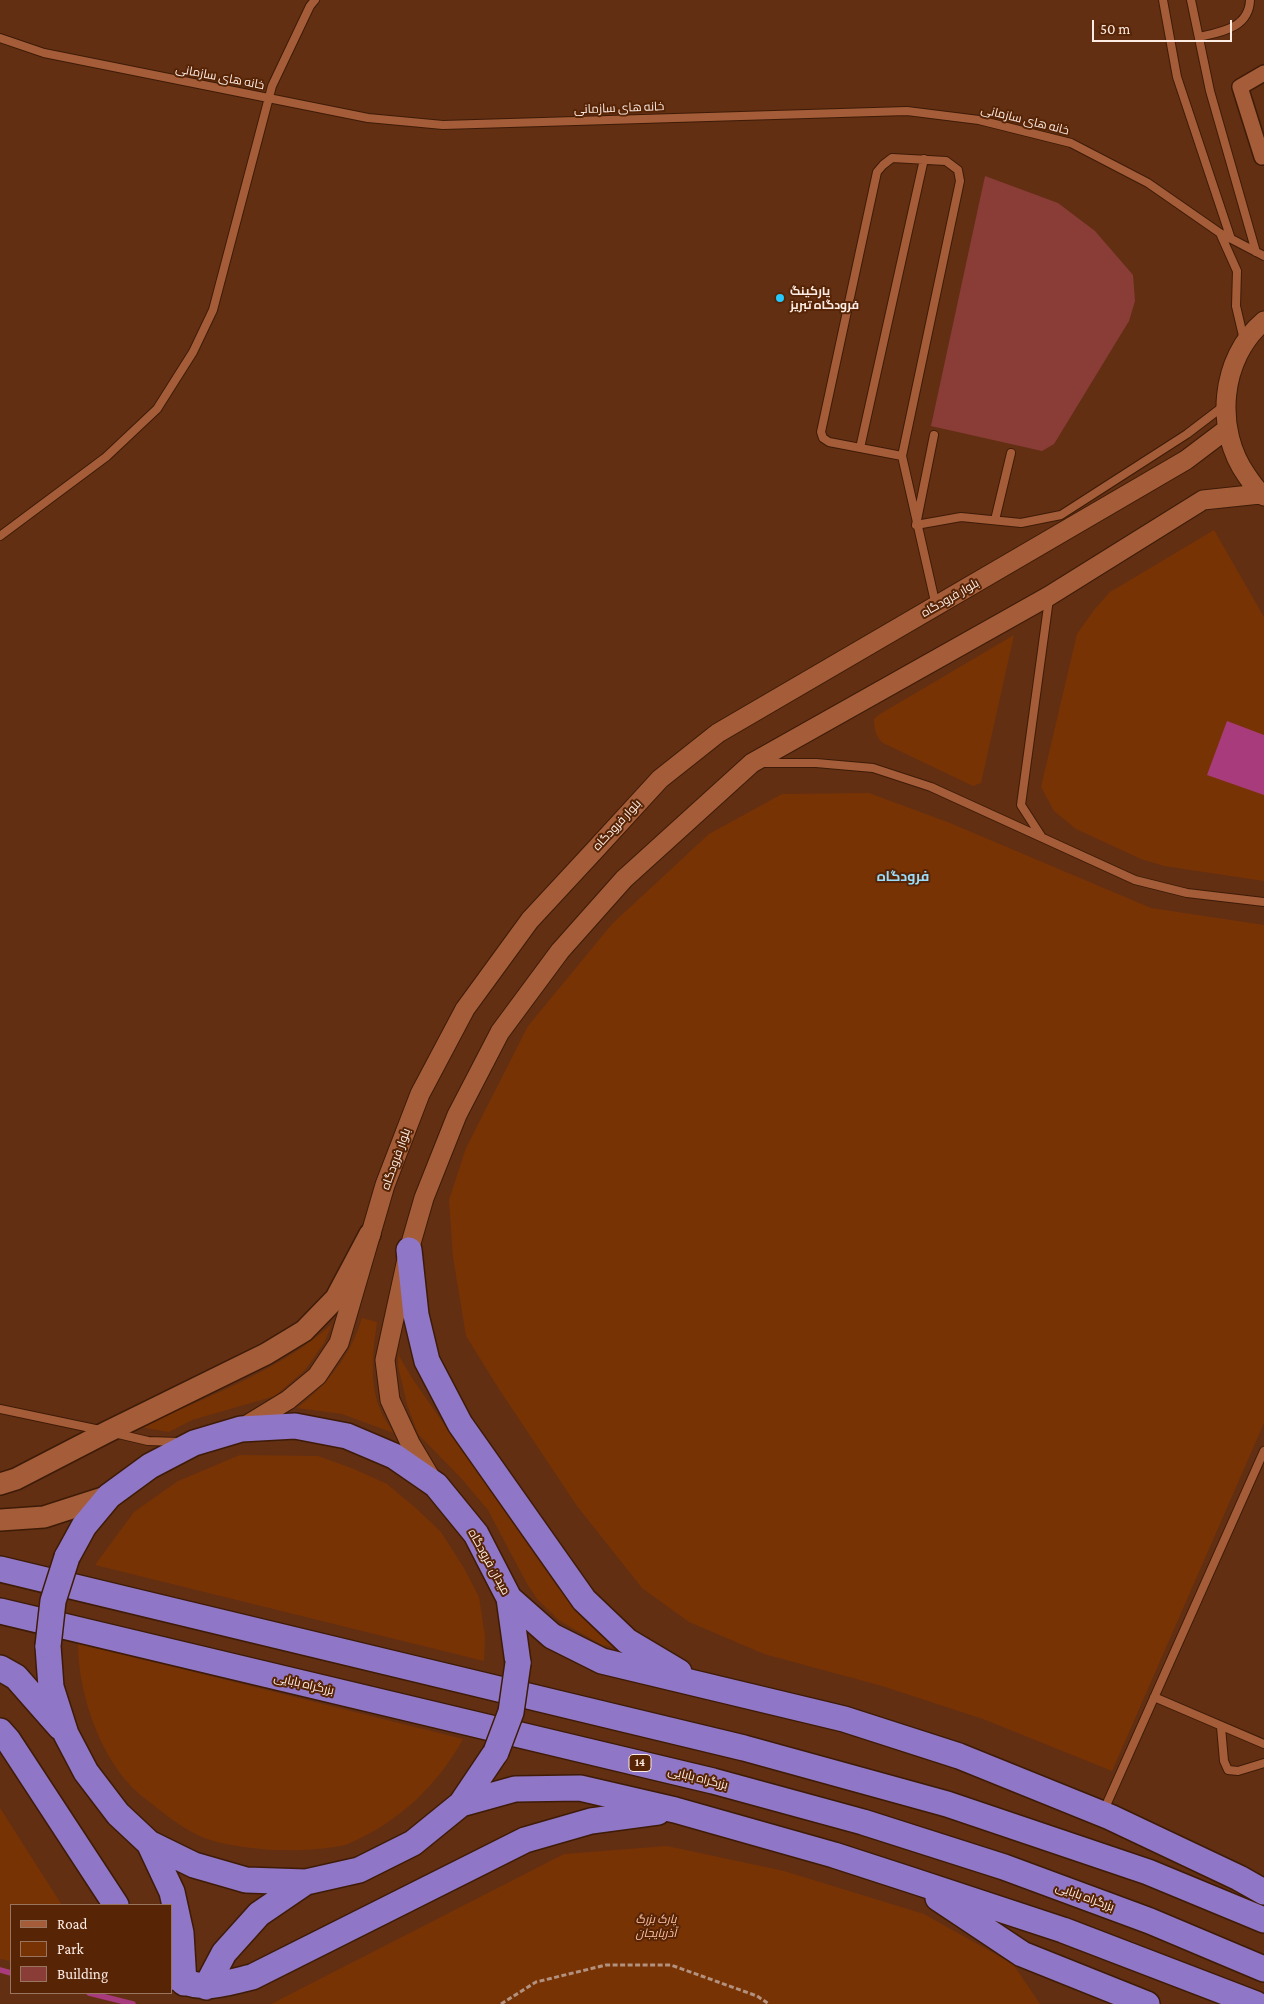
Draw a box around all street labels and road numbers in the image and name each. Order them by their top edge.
street label: خانه های سازمانی [174,61,266,93]
street label: خانه های سازمانی [574,99,664,117]
street label: خانه های سازمانی [979,102,1071,138]
street label: بلوار فرودگاه [919,576,981,620]
street label: بلوار فرودگاه [590,797,644,853]
street label: بلوار فرودگاه [378,1126,414,1192]
street label: میدان فرودگاه [465,1527,513,1597]
street label: بزرگراه بابایی [272,1670,336,1698]
road number: 14 [629,1755,651,1772]
street label: بزرگراه بابایی [666,1764,730,1792]
street label: بزرگراه بابایی [1054,1880,1116,1914]

